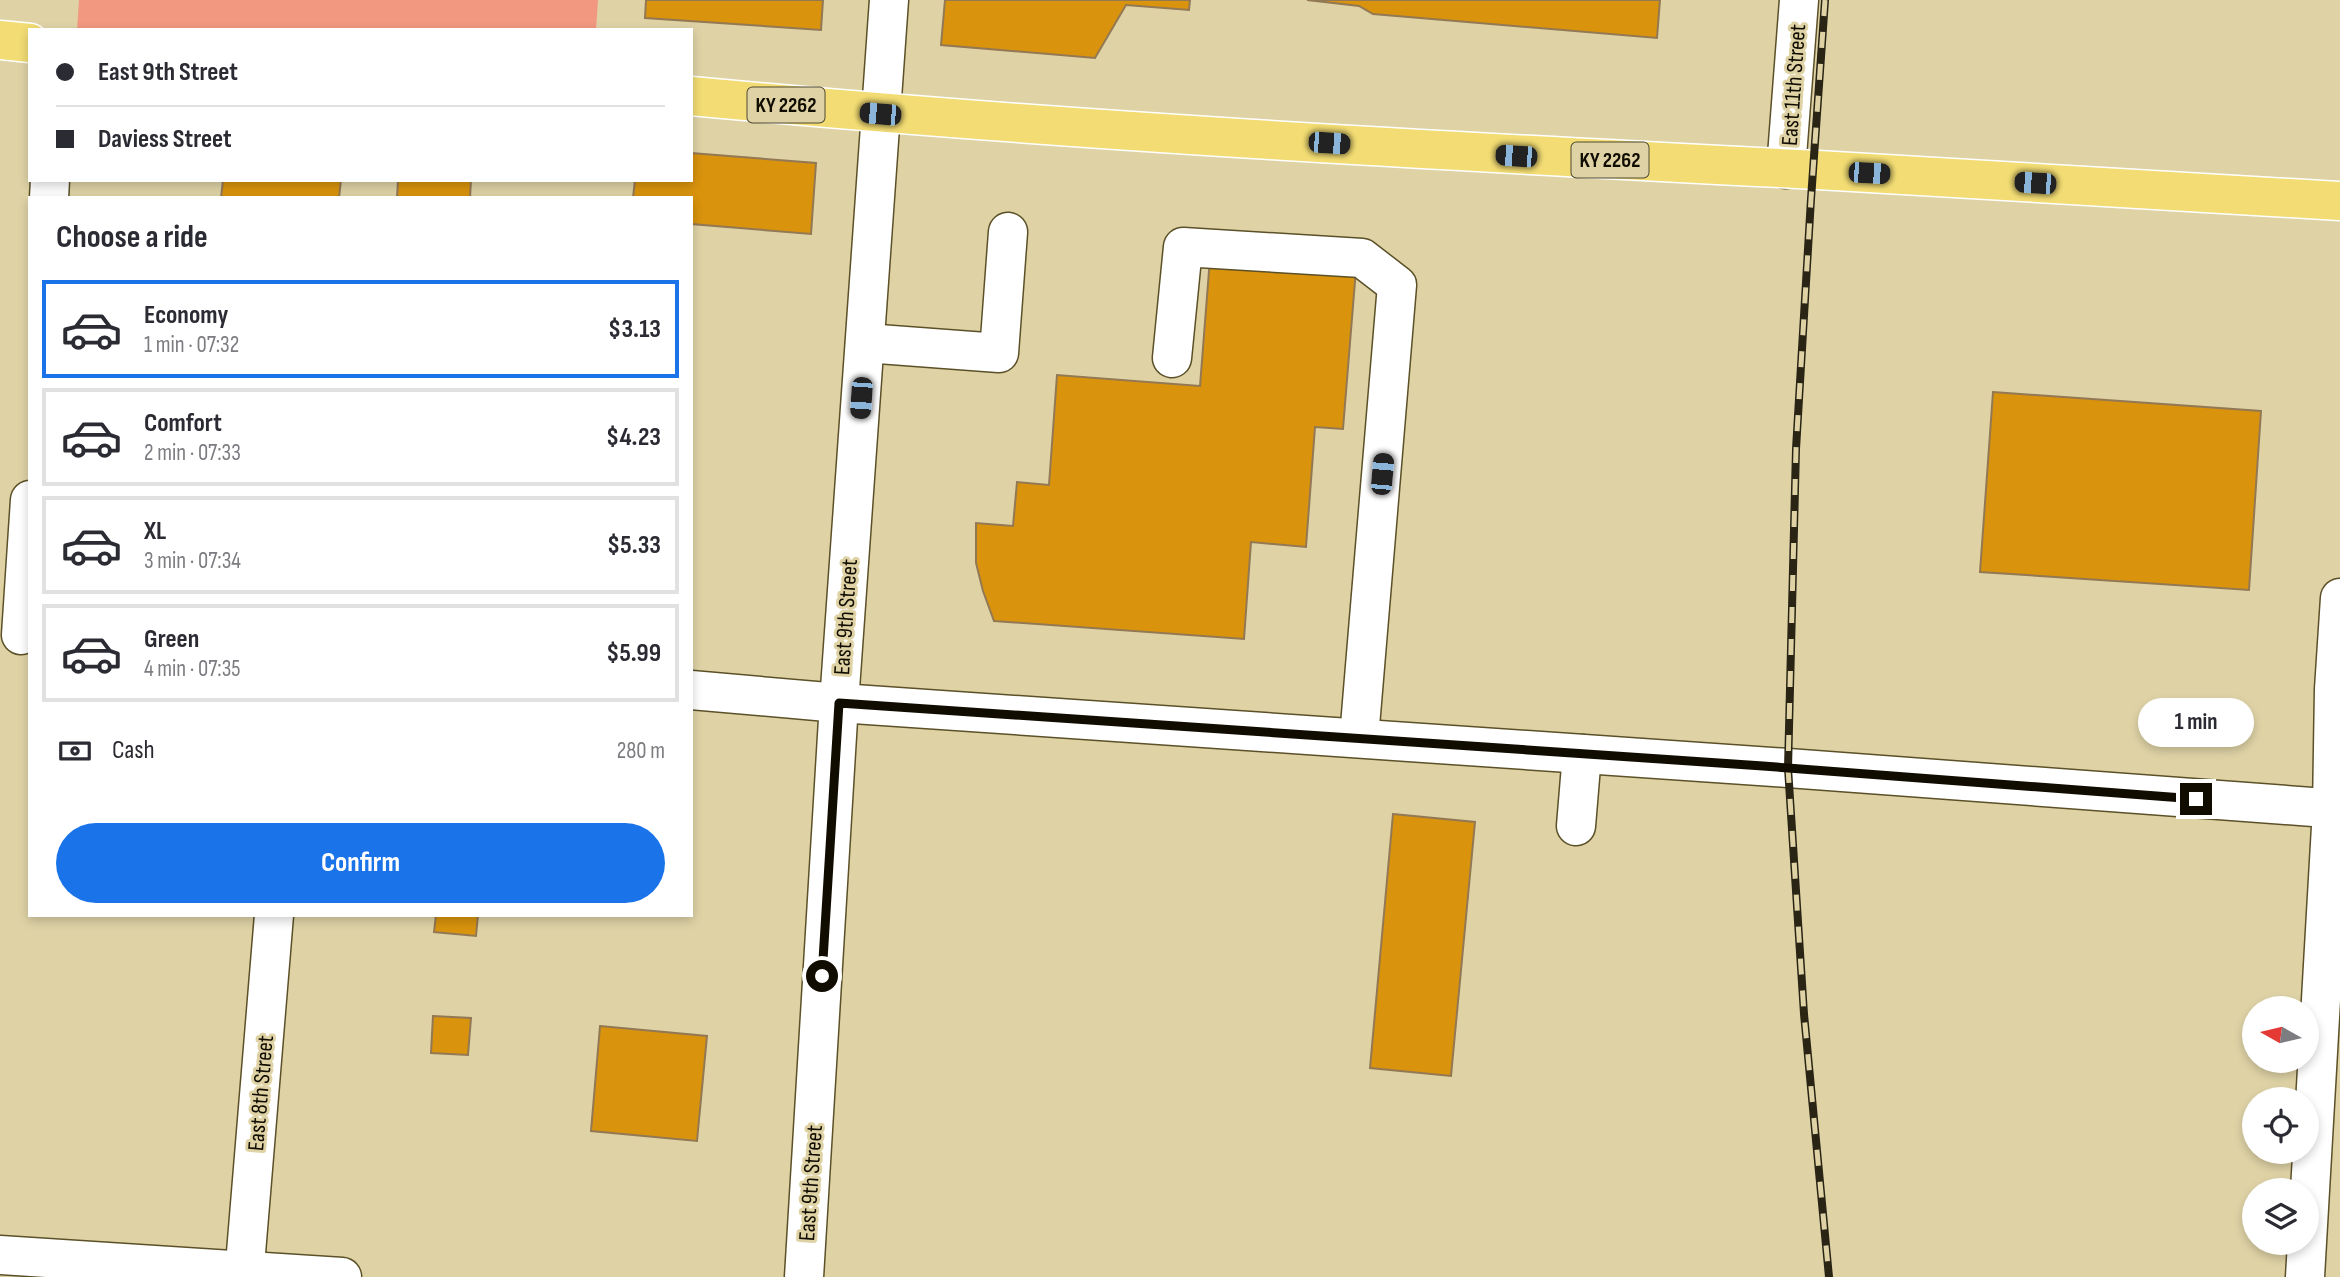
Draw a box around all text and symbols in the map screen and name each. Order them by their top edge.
street label: East 11th Street [1776,23,1812,147]
text: East 9th Street [98,57,238,88]
road number: KY 2262 [748,88,824,122]
car [859,102,902,126]
text: Daviess Street [98,124,232,155]
car [1308,131,1351,155]
road number: KY 2262 [1572,142,1648,178]
car [1495,144,1538,168]
car [1848,161,1891,185]
car [2014,171,2057,195]
text: Choose a ride [56,218,208,257]
icon: car [60,298,123,361]
text: Economy [144,300,228,331]
text: $3.13 [608,314,661,345]
text: 1 min · 07:32 [144,331,239,359]
car [850,376,873,420]
icon: car [60,406,123,469]
text: Comfort [144,408,222,439]
text: $4.23 [606,422,661,453]
text: 2 min · 07:33 [144,439,241,467]
car [1370,452,1395,496]
icon: car [60,514,123,577]
text: XL [144,516,166,547]
text: $5.33 [607,530,661,561]
text: 3 min · 07:34 [144,547,241,575]
street label: East 9th Street [828,558,864,676]
icon: car [60,622,123,685]
text: Green [144,624,199,655]
text: $5.99 [606,638,661,669]
text: 4 min · 07:35 [144,655,241,683]
callout: 1 min [2138,698,2254,746]
text: 1 min [2175,708,2217,736]
icon: cash [56,732,94,770]
text: Cash [112,735,155,766]
text: 280 m [617,737,665,765]
route end [2180,783,2212,815]
button: Confirm [56,823,665,903]
route start [806,960,838,992]
north arrow [2242,996,2319,1073]
map controls [2242,996,2319,1255]
street label: East 8th Street [242,1034,280,1152]
button: locate [2242,1087,2319,1164]
street label: East 9th Street [793,1124,829,1242]
button: layers [2242,1178,2319,1255]

